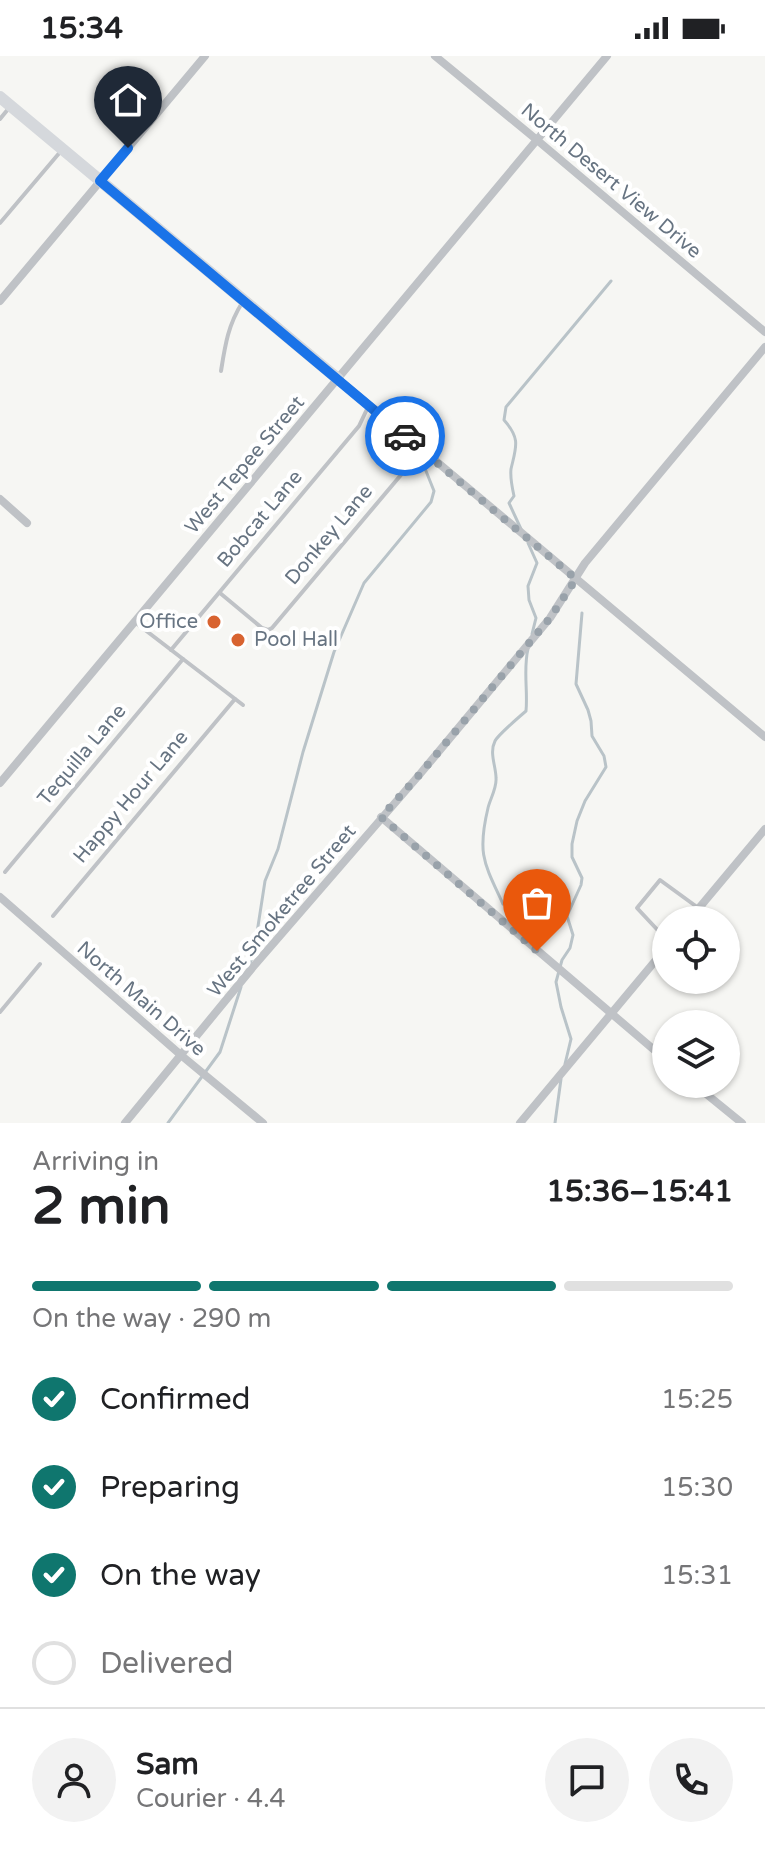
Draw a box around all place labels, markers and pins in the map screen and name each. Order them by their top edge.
pin [94,66,162,148]
place label: Office [139,610,198,634]
marker: Office [205,613,223,631]
place label: Pool Hall [254,628,338,652]
marker: Pool Hall [229,631,247,649]
pin [503,869,571,951]

